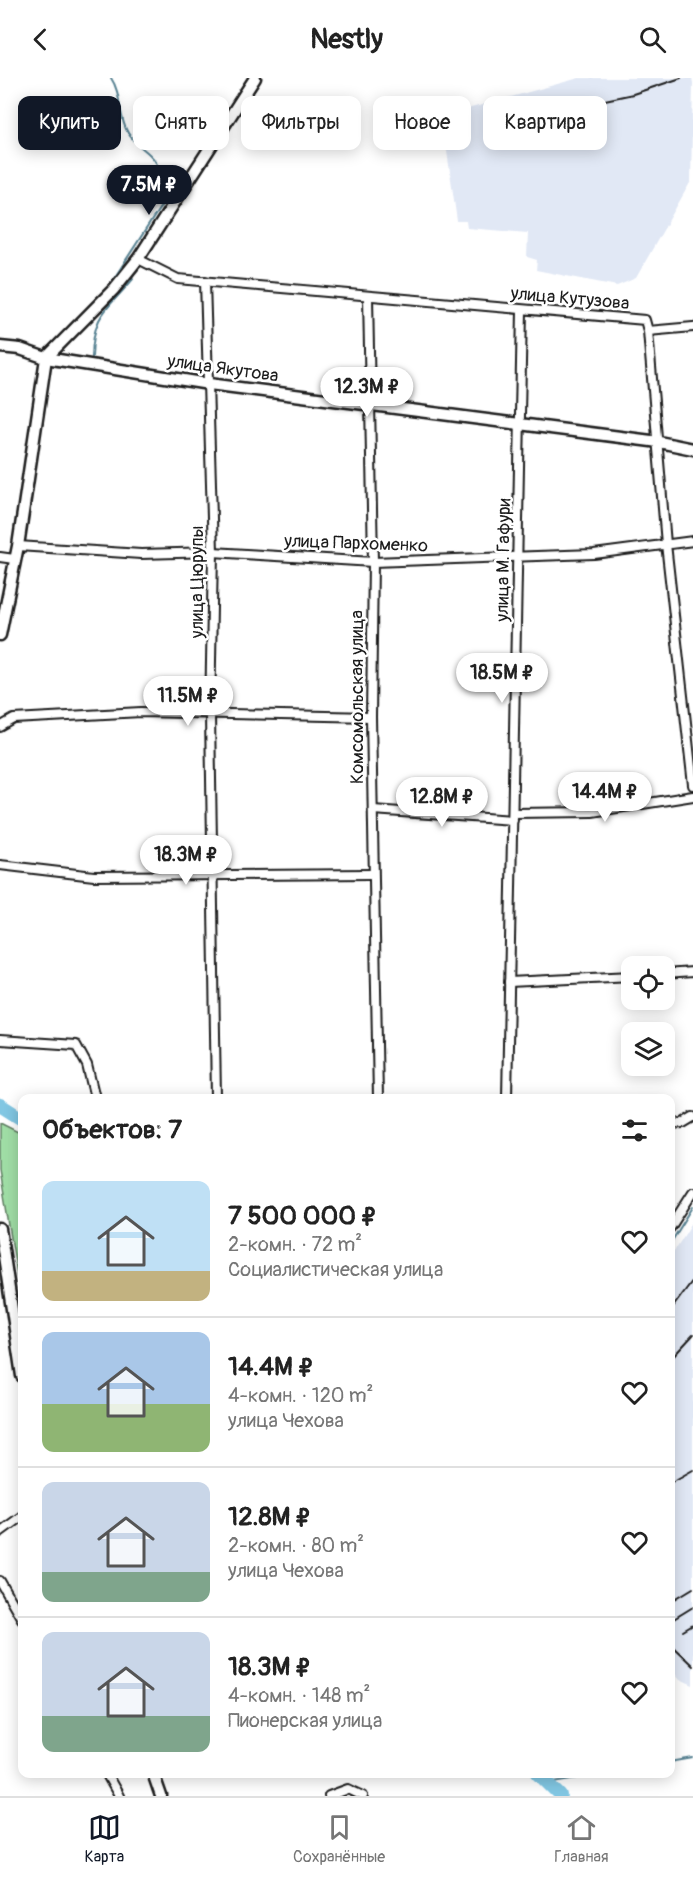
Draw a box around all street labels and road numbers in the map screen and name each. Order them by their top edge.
street label: улица Кутузова [509,282,630,315]
street label: улица Якутова [165,349,280,388]
street label: улица М. Гафури [491,498,516,623]
street label: улица Цюрупы [186,526,209,639]
street label: улица Пархоменко [283,529,429,558]
street label: Комсомольская улица [346,610,369,784]

